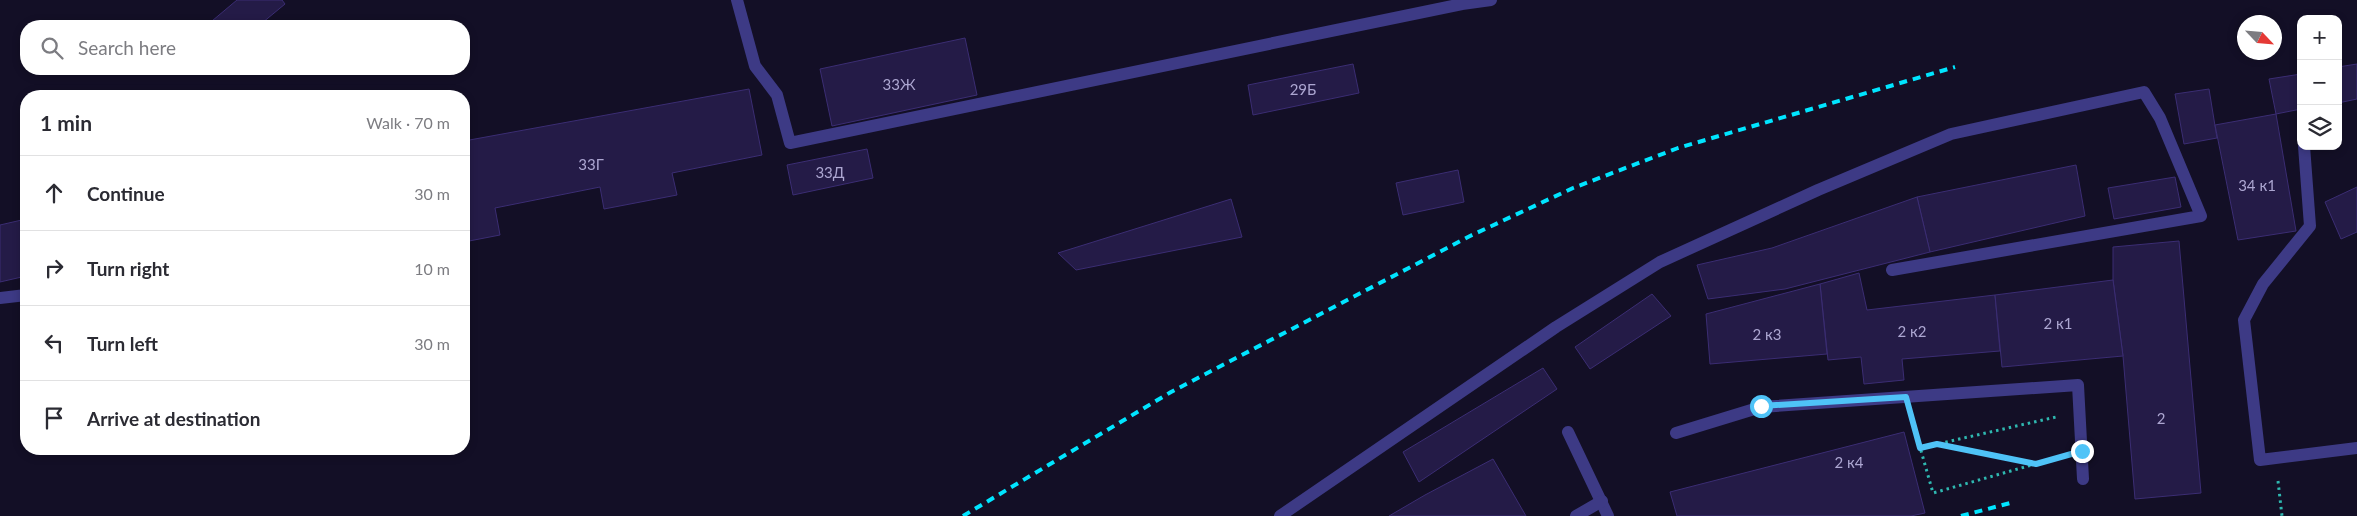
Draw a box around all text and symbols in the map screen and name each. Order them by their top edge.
north arrow [2237,15,2282,60]
map controls [2297,15,2342,150]
button: + [2297,15,2342,60]
search box [20,20,470,75]
icon: search [38,34,66,62]
text: Search here [78,36,176,59]
button: − [2297,60,2342,105]
house number: 33Ж [883,75,916,93]
house number: 29Б [1290,80,1316,98]
button: layers [2297,105,2342,150]
text: 1 min [40,110,92,135]
text: Walk · 70 m [366,113,450,132]
house number: 33Г [578,155,604,173]
house number: 33Д [815,163,845,181]
house number: 34 к1 [2238,176,2276,194]
icon: ahead [40,179,68,207]
text: Continue [87,182,165,205]
text: 30 m [414,184,450,203]
icon: right [40,254,68,282]
text: Turn right [87,257,169,280]
text: 10 m [414,259,450,278]
house number: 2 к1 [2043,314,2073,332]
house number: 2 к2 [1897,322,1927,340]
house number: 2 к3 [1752,325,1782,343]
icon: left [40,329,68,357]
text: Turn left [87,332,158,355]
text: 30 m [414,334,450,353]
route start [1750,395,1773,418]
icon: arrive [40,404,68,432]
text: Arrive at destination [87,407,260,430]
house number: 2 [2157,409,2165,427]
route end [2071,440,2094,463]
house number: 2 к4 [1834,453,1864,471]

